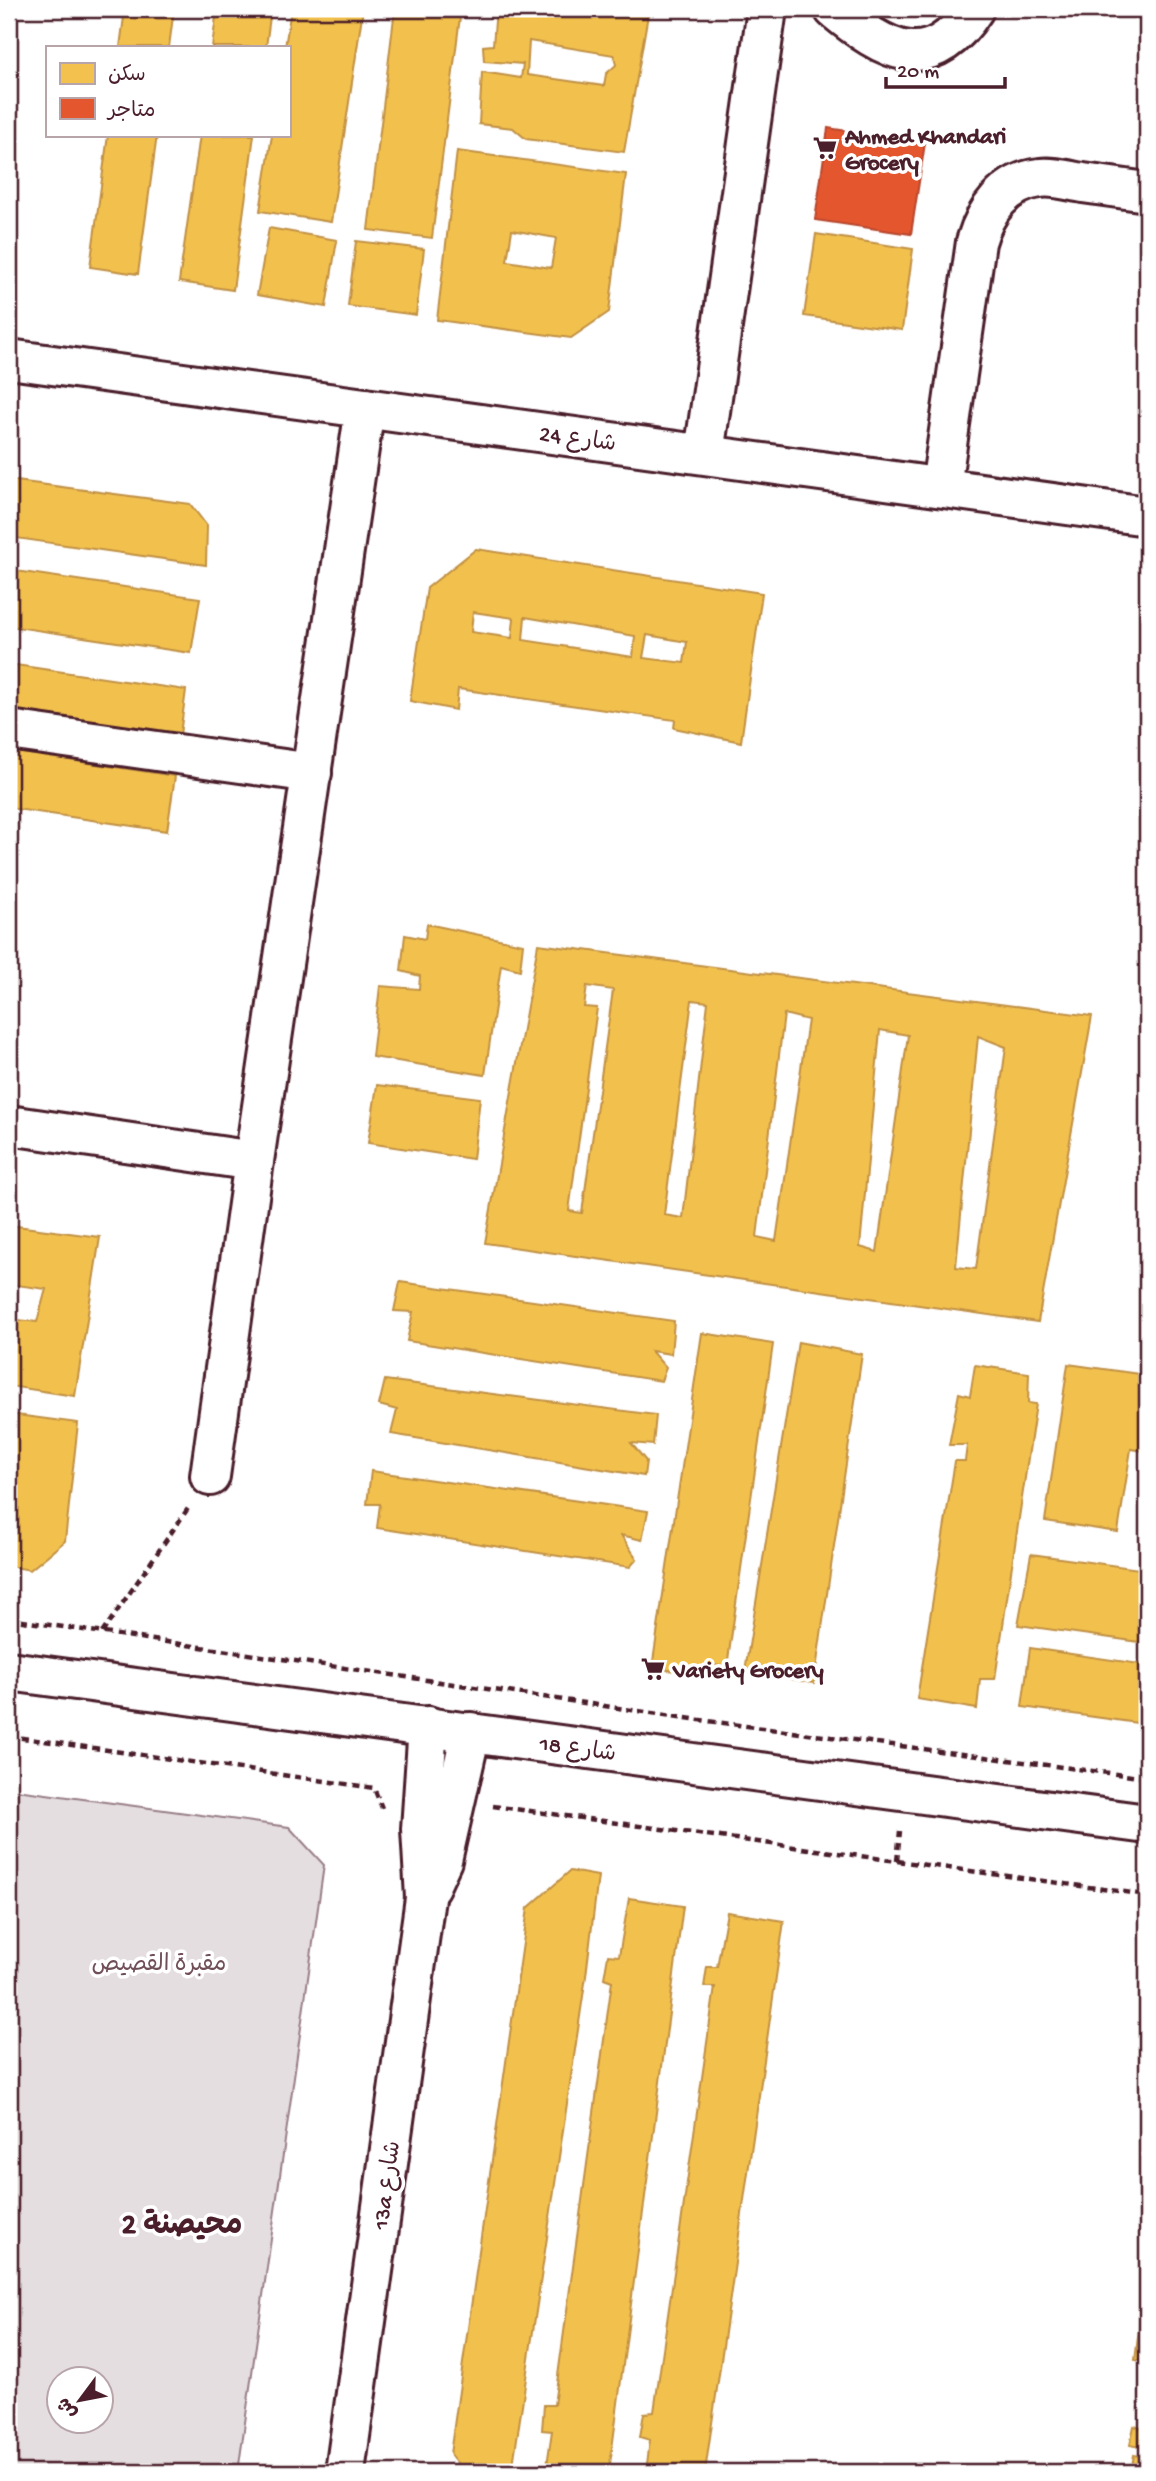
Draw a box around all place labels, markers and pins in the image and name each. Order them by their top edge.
place label: Ahmed Khandari Grocery [844,125,1006,178]
supermarket icon: Ahmed Khandari Grocery [811,134,839,162]
supermarket icon: Variety Grocery [639,1655,667,1683]
place label: Variety Grocery [672,1659,824,1686]

